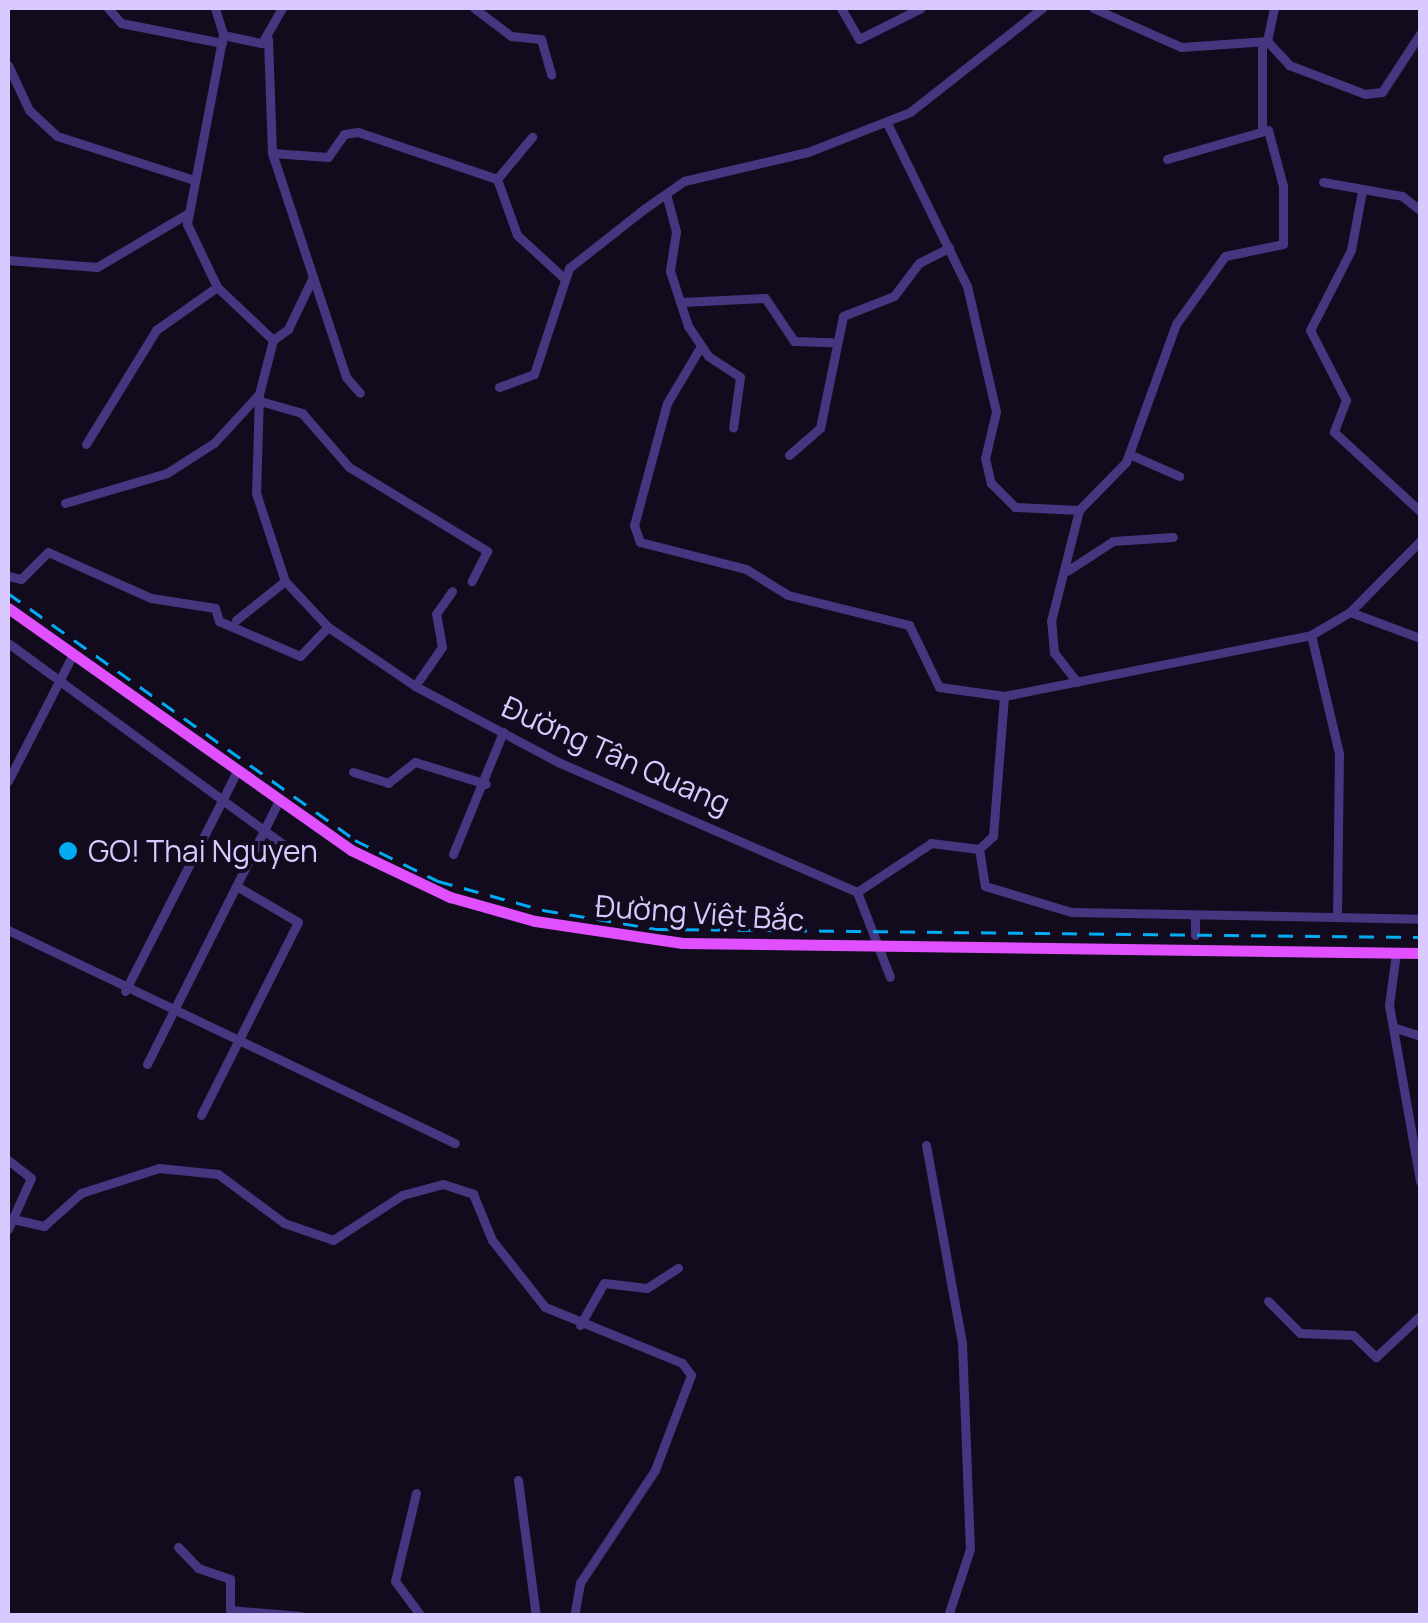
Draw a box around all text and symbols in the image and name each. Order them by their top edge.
street label: Đường Tân Quang [496,689,736,821]
place label: GO! Thai Nguyen [88,833,318,869]
marker: GO! Thai Nguyen [57,840,79,862]
street label: Đường Việt Bắc [594,888,806,938]

